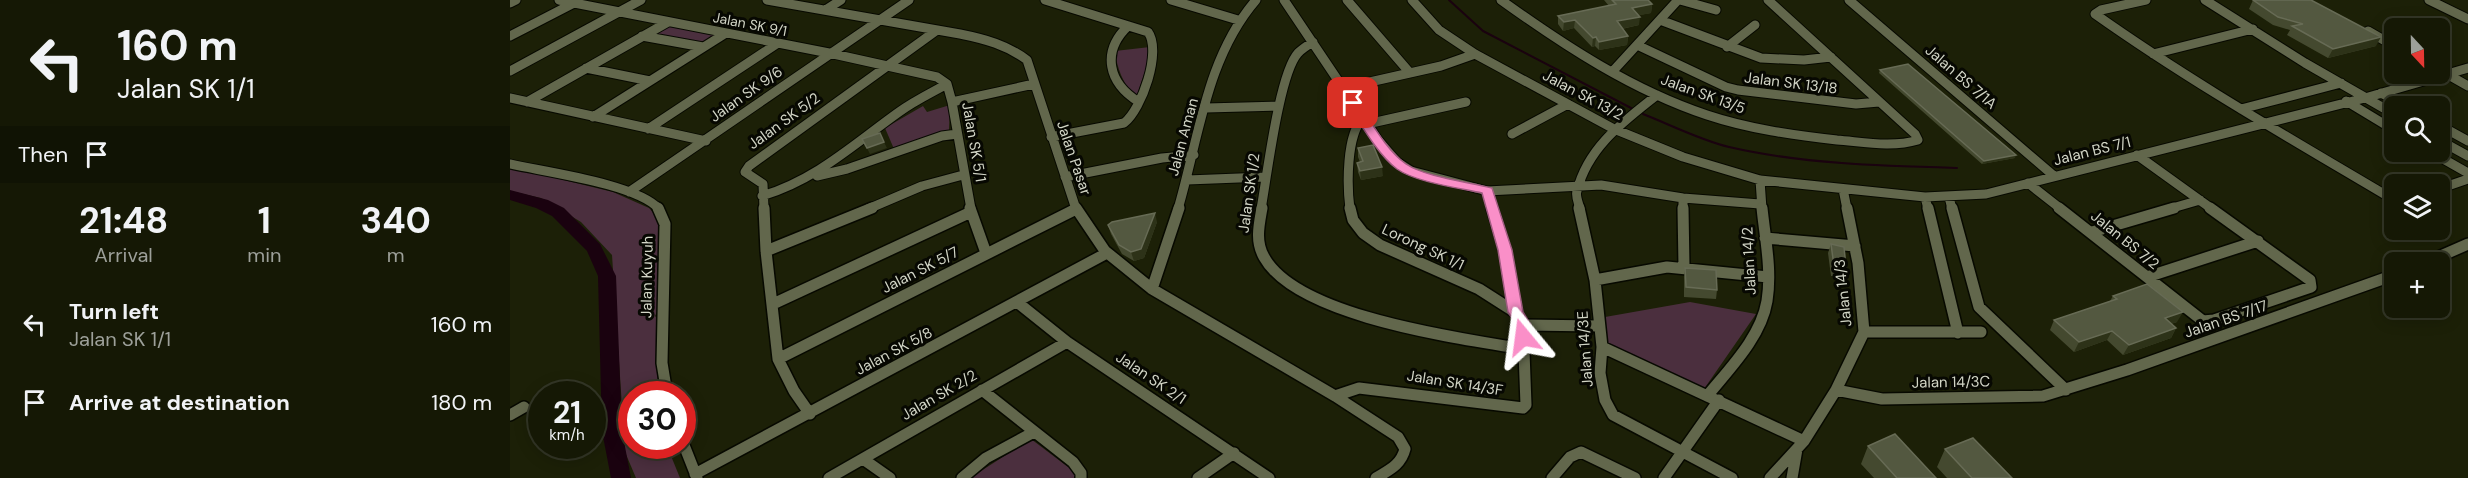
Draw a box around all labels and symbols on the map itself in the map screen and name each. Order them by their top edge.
street label: Jalan SK 9/1 [711,8,789,40]
north arrow [2384,18,2450,84]
street label: Jalan BS 7/1A [1921,40,2001,114]
street label: Jalan SK 9/6 [706,61,786,127]
street label: Jalan SK 13/2 [1539,65,1627,125]
street label: Jalan SK 13/18 [1743,67,1839,99]
street label: Jalan SK 13/5 [1658,69,1748,119]
pin [1327,77,1378,128]
street label: Jalan SK 5/2 [744,88,824,154]
street label: Jalan Aman [1163,96,1203,178]
street label: Jalan SK 5/1 [957,101,991,183]
street label: Jalan Pasar [1052,118,1096,198]
street label: Jalan BS 7/1 [2051,132,2133,170]
street label: Jalan SK 1/2 [1233,152,1265,234]
street label: Jalan BS 7/2 [2087,206,2163,274]
street label: Lorong SK 1/1 [1379,219,1467,275]
street label: Jalan 14/2 [1737,226,1761,296]
street label: Jalan Kuyuh [636,236,658,318]
street label: Jalan SK 5/7 [878,242,962,298]
street label: Jalan 14/3 [1830,258,1856,328]
street label: Jalan BS 7/17 [2182,295,2270,343]
position arrow [1491,305,1555,369]
street label: Jalan 14/3E [1572,310,1598,388]
street label: Jalan SK 5/8 [852,322,936,380]
street label: Jalan SK 2/1 [1112,347,1190,409]
street label: Jalan SK 2/2 [897,365,981,425]
street label: Jalan SK 14/3F [1405,366,1505,400]
street label: Jalan 14/3C [1912,371,1991,393]
speed limit sign: 30 [618,381,696,459]

